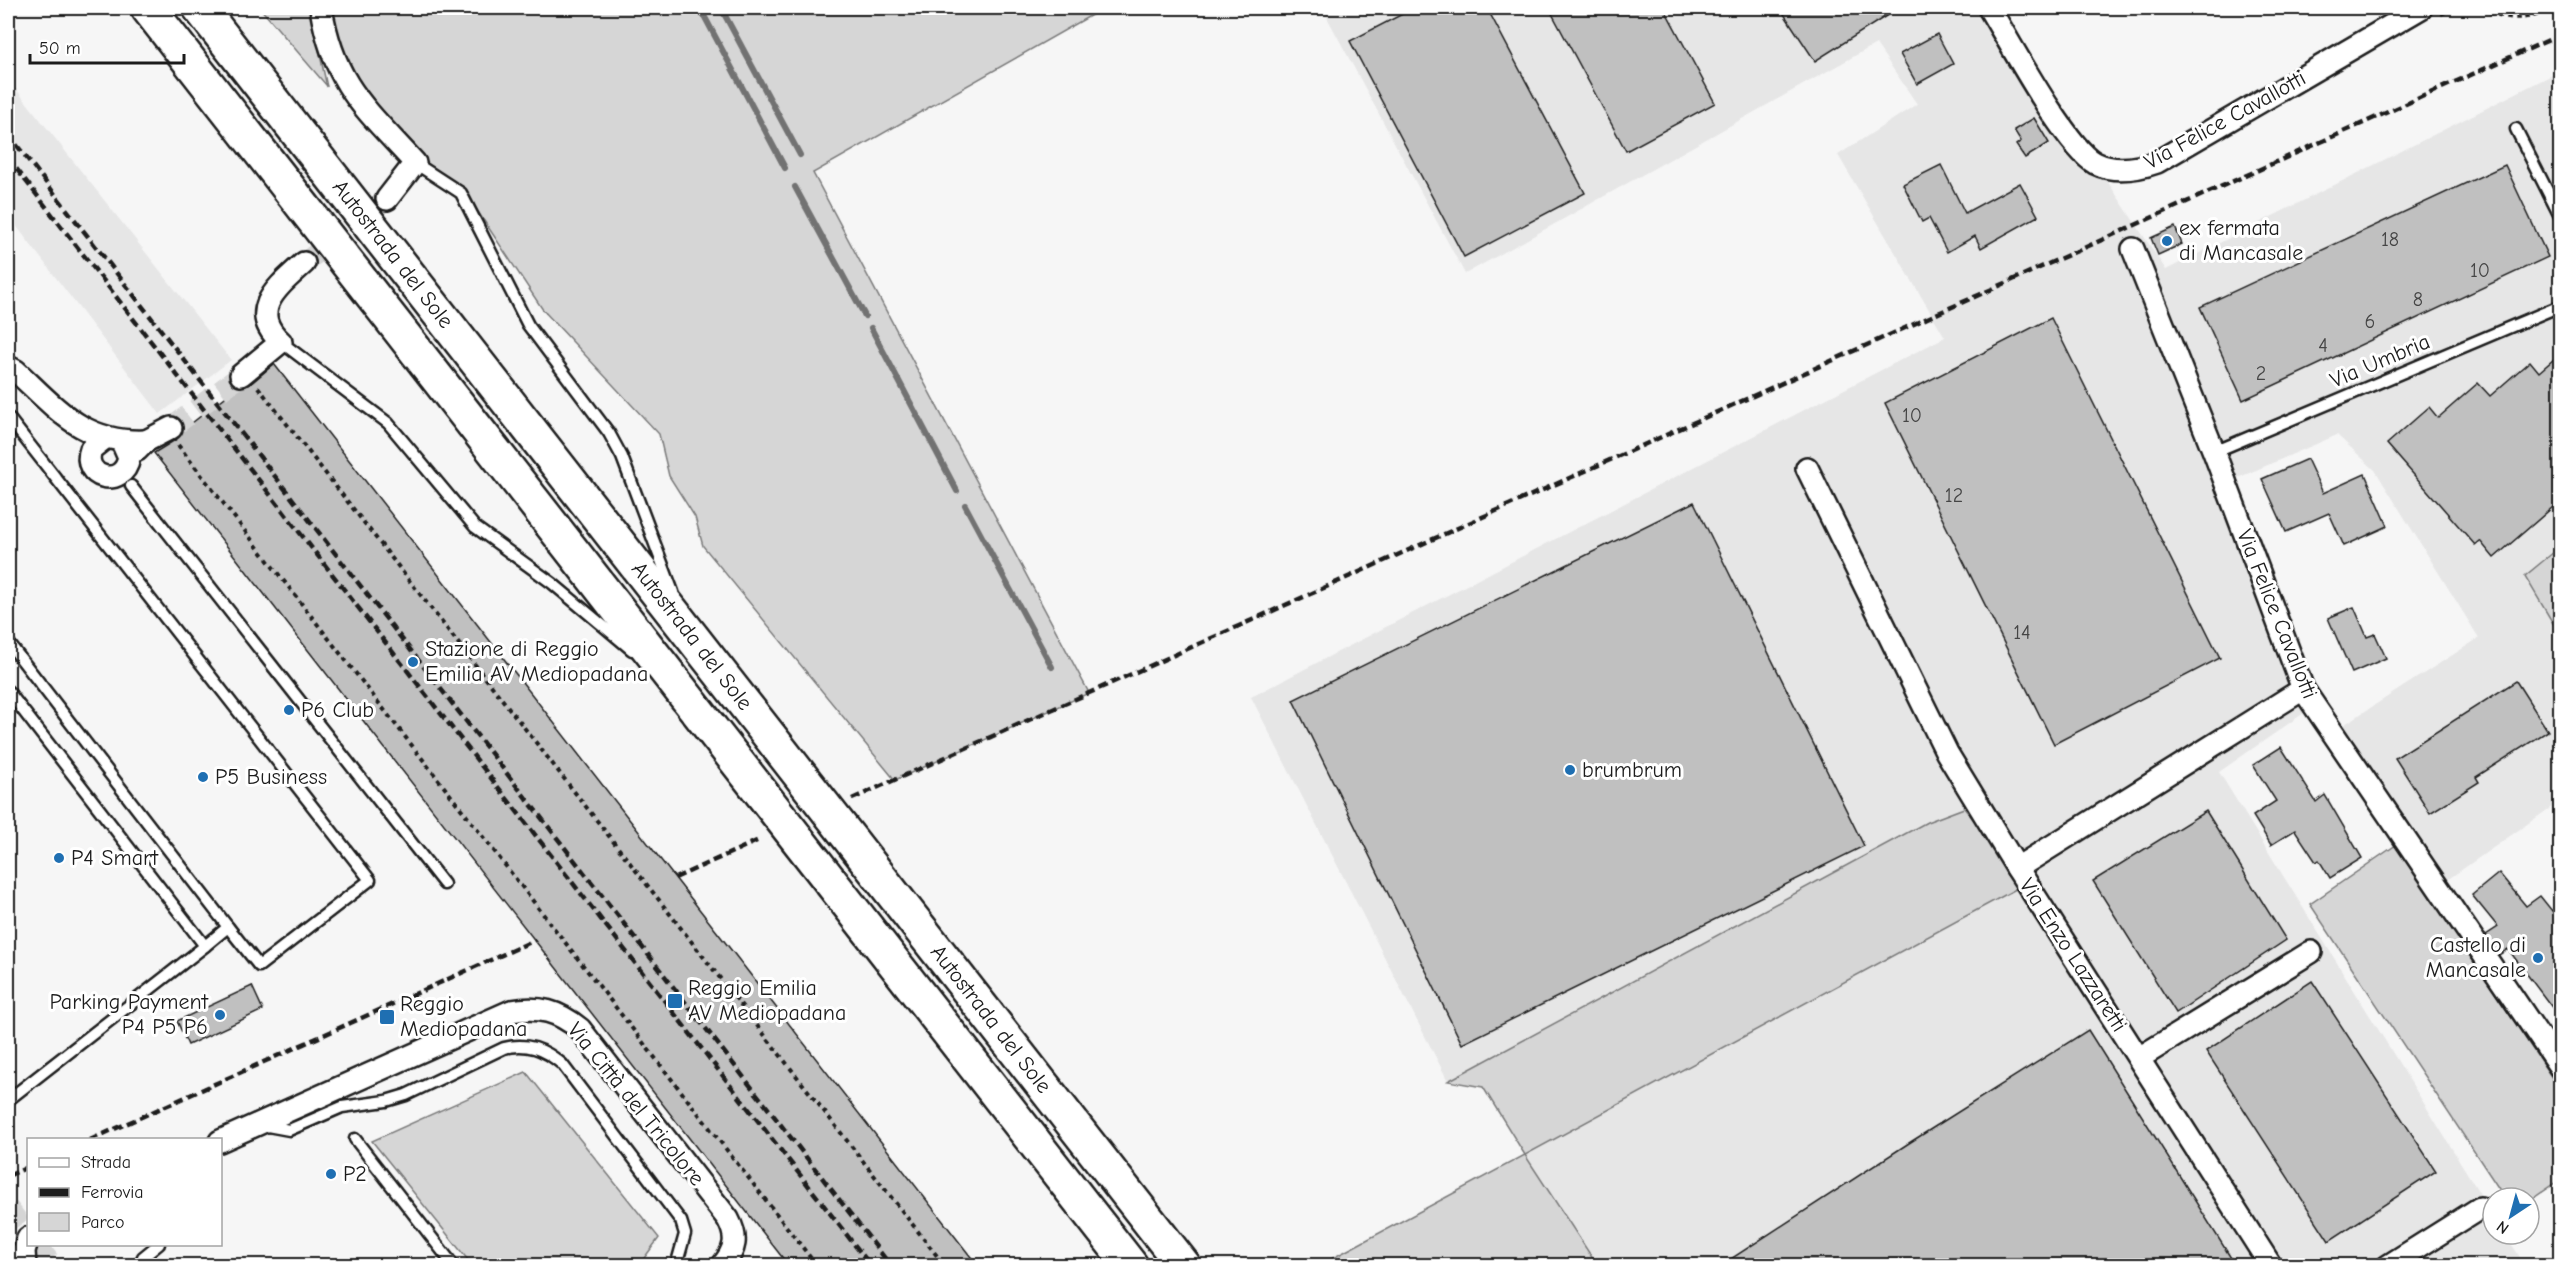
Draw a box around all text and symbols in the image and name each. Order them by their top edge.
scale bar [30,27,184,65]
text: 50 m [39,38,81,59]
street label: Via Felice Cavallotti [2140,65,2310,175]
street label: Autostrada del Sole [327,175,459,333]
place label: ex fermata di Mancasale [2179,215,2303,266]
house number: 18 [2381,228,2399,251]
marker: ex fermata di Mancasale [2160,234,2174,248]
house number: 10 [2470,259,2490,282]
house number: 8 [2413,288,2423,311]
house number: 6 [2365,310,2375,333]
street label: Via Umbria [2326,328,2434,394]
house number: 4 [2318,334,2328,357]
house number: 2 [2256,362,2266,385]
house number: 10 [1902,404,1922,427]
house number: 12 [1945,484,1963,507]
street label: Via Felice Cavallotti [2231,526,2323,702]
street label: Autostrada del Sole [626,557,758,715]
house number: 14 [2013,621,2031,644]
place label: Stazione di Reggio Emilia AV Mediopadana [425,636,648,687]
marker: Stazione di Reggio Emilia AV Mediopadana [406,655,420,669]
place label: P6 Club [301,697,374,723]
marker: P6 Club [282,703,296,717]
place label: brumbrum [1582,757,1682,783]
marker: brumbrum [1563,763,1577,777]
place label: P5 Business [215,764,327,790]
marker: P5 Business [196,770,210,784]
place label: P4 Smart [71,845,159,871]
marker: P4 Smart [52,851,66,865]
street label: Via Enzo Lazzaretti [2014,873,2132,1037]
place label: Castello di Mancasale [2426,932,2526,983]
street label: Autostrada del Sole [925,940,1057,1098]
marker: Castello di Mancasale [2531,951,2545,965]
place label: Reggio Emilia AV Mediopadana [688,975,846,1026]
place label: Parking Payment P4 P5 P6 [49,989,209,1040]
place label: Reggio Mediopadana [400,991,527,1042]
marker: Reggio Emilia AV Mediopadana [666,992,684,1010]
marker: Parking Payment P4 P5 P6 [213,1008,227,1022]
marker: Reggio Mediopadana [378,1008,396,1026]
street label: Via Città del Tricolore [562,1017,710,1191]
legend [27,1138,222,1246]
text: Strada [81,1152,131,1173]
place label: P2 [343,1161,367,1187]
marker: P2 [324,1167,338,1181]
text: Ferrovia [81,1182,144,1203]
north arrow [2481,1186,2541,1246]
text: Parco [81,1212,124,1233]
text: N [2493,1217,2512,1238]

